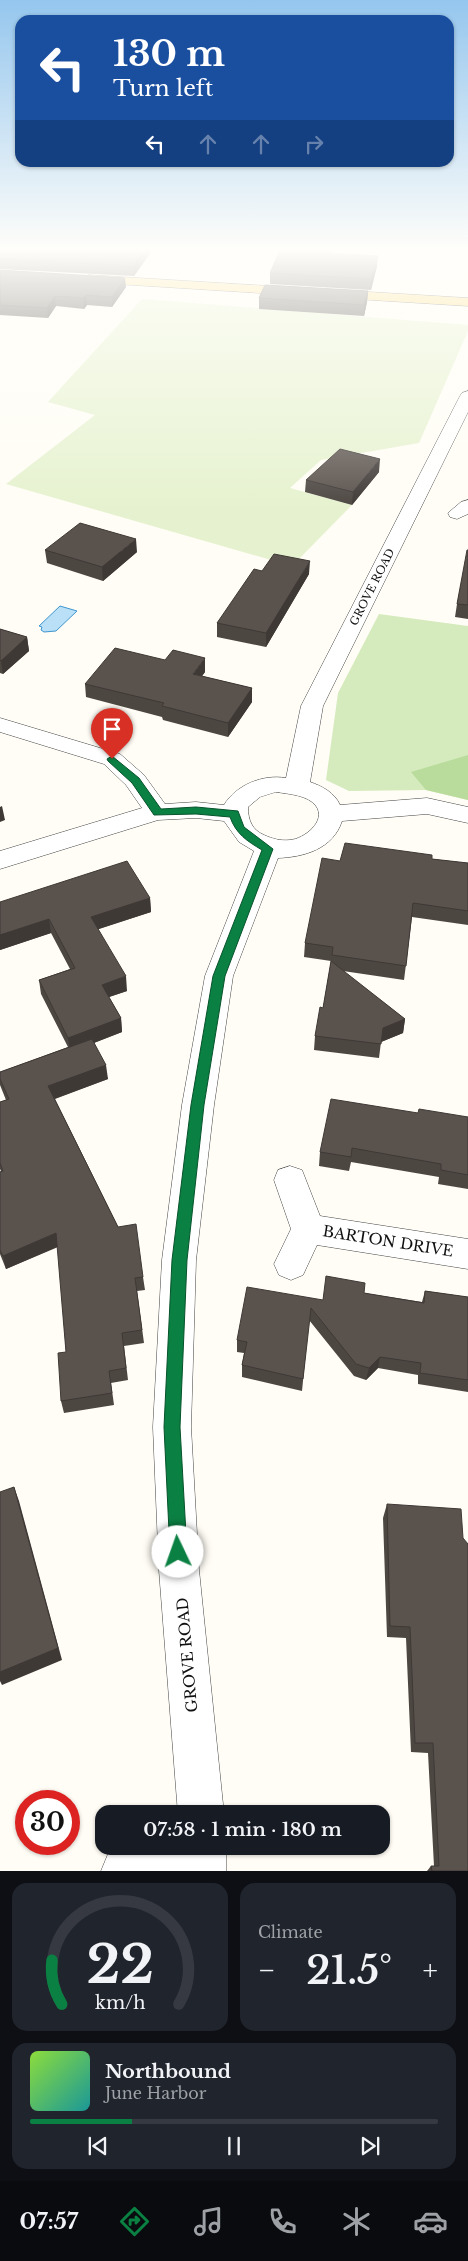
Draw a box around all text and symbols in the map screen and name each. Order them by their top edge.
text: 130 m [113,32,225,75]
icon: left [30,35,95,100]
text: Turn left [113,75,213,102]
icon: left [141,130,169,158]
icon: ahead [194,130,222,158]
icon: ahead [247,130,275,158]
icon: right [300,130,328,158]
street label: GROVE ROAD [347,546,398,628]
pin [91,708,133,759]
icon: arrive [98,715,126,743]
street label: BARTON DRIVE [321,1221,455,1261]
position arrow [151,1525,203,1577]
street label: GROVE ROAD [173,1597,201,1713]
speed limit sign: 30 [15,1790,80,1855]
text: 07:58 · 1 min · 180 m [143,1818,342,1841]
text: Climate [258,1922,323,1942]
text: 22 [86,1933,154,1997]
text: 21.5° [306,1947,392,1994]
text: − [258,1953,276,1988]
text: + [423,1953,438,1988]
text: km/h [95,1992,145,2014]
text: Northbound [105,2060,231,2083]
text: June Harbor [105,2083,206,2103]
icon: previous [84,2132,112,2160]
icon: pause [220,2132,248,2160]
icon: next [356,2132,384,2160]
icon: directions [117,2204,152,2239]
icon: music [191,2204,226,2239]
icon: phone [265,2204,300,2239]
icon: climate [339,2204,374,2239]
icon: car [413,2204,448,2239]
text: 07:57 [20,2208,78,2235]

